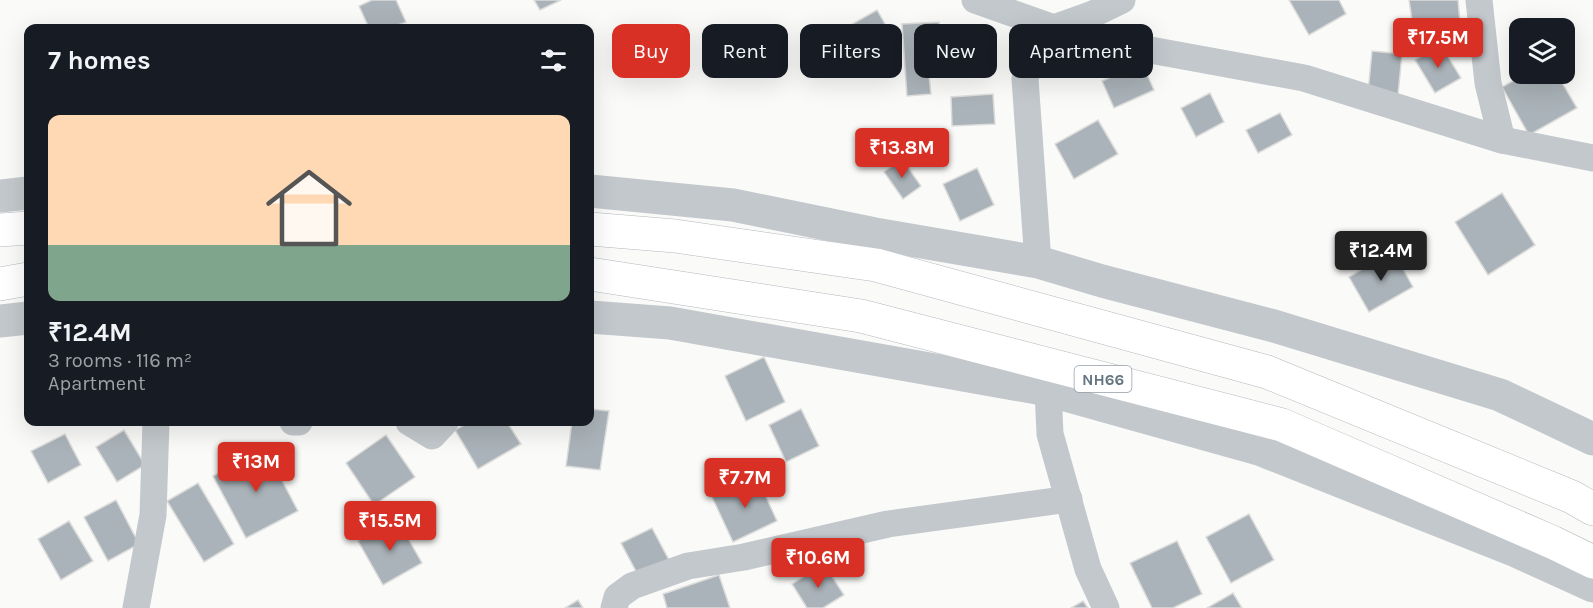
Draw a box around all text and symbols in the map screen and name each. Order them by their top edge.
pin: ₹17.5M [1389,18,1487,69]
map controls [1509,18,1575,84]
button: layers [1509,18,1575,84]
chip: Buy [612,24,690,78]
chip: Rent [702,24,788,78]
chip: Filters [800,24,902,78]
chip: New [914,24,997,78]
chip: Apartment [1009,24,1153,78]
text: ₹17.5M [1407,26,1469,49]
icon: filters [537,44,570,77]
text: 7 homes [48,45,151,76]
pin: ₹13.8M [853,128,951,179]
text: ₹13.8M [869,136,935,159]
icon: home [255,154,363,262]
pin: ₹12.4M [1332,231,1430,282]
text: ₹12.4M [1349,239,1413,262]
text: ₹12.4M [48,317,132,348]
text: 3 rooms · 116 m² [48,349,192,372]
road number: NH66 [1074,366,1132,392]
text: Apartment [48,372,146,395]
pin: ₹13M [220,442,292,493]
text: ₹13M [232,450,280,473]
pin: ₹7.7M [703,458,787,509]
text: ₹7.7M [718,466,772,489]
pin: ₹15.5M [341,501,439,552]
text: ₹15.5M [358,509,422,532]
pin: ₹10.6M [769,538,867,589]
text: ₹10.6M [785,546,851,569]

